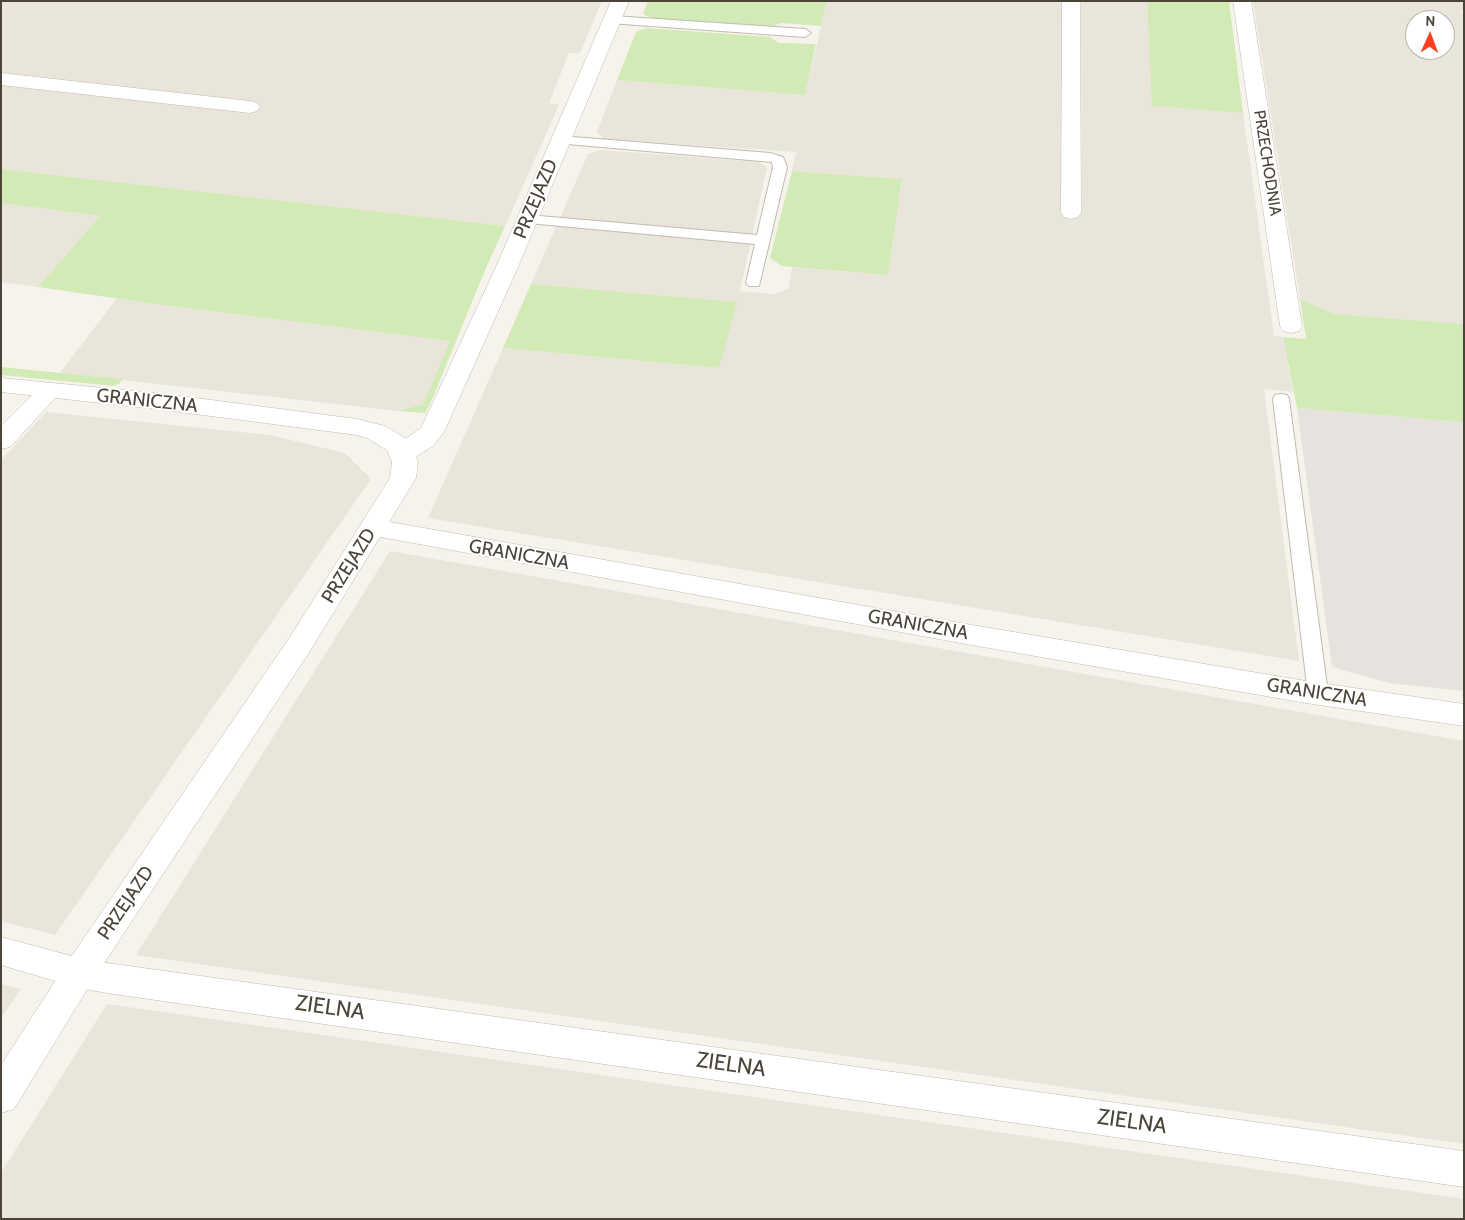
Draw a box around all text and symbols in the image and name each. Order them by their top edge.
north arrow [1405,10,1455,60]
text: N [1425,12,1436,30]
street label: PRZECHODNIA [1249,109,1285,217]
street label: PRZEJAZD [509,156,563,242]
street label: GRANICZNA [95,384,199,418]
street label: PRZEJAZD [317,524,381,608]
street label: GRANICZNA [467,535,571,575]
street label: GRANICZNA [866,605,970,645]
street label: GRANICZNA [1265,674,1369,712]
street label: PRZEJAZD [93,862,159,944]
street label: ZIELNA [294,990,366,1026]
street label: ZIELNA [695,1047,767,1083]
street label: ZIELNA [1096,1104,1168,1140]

